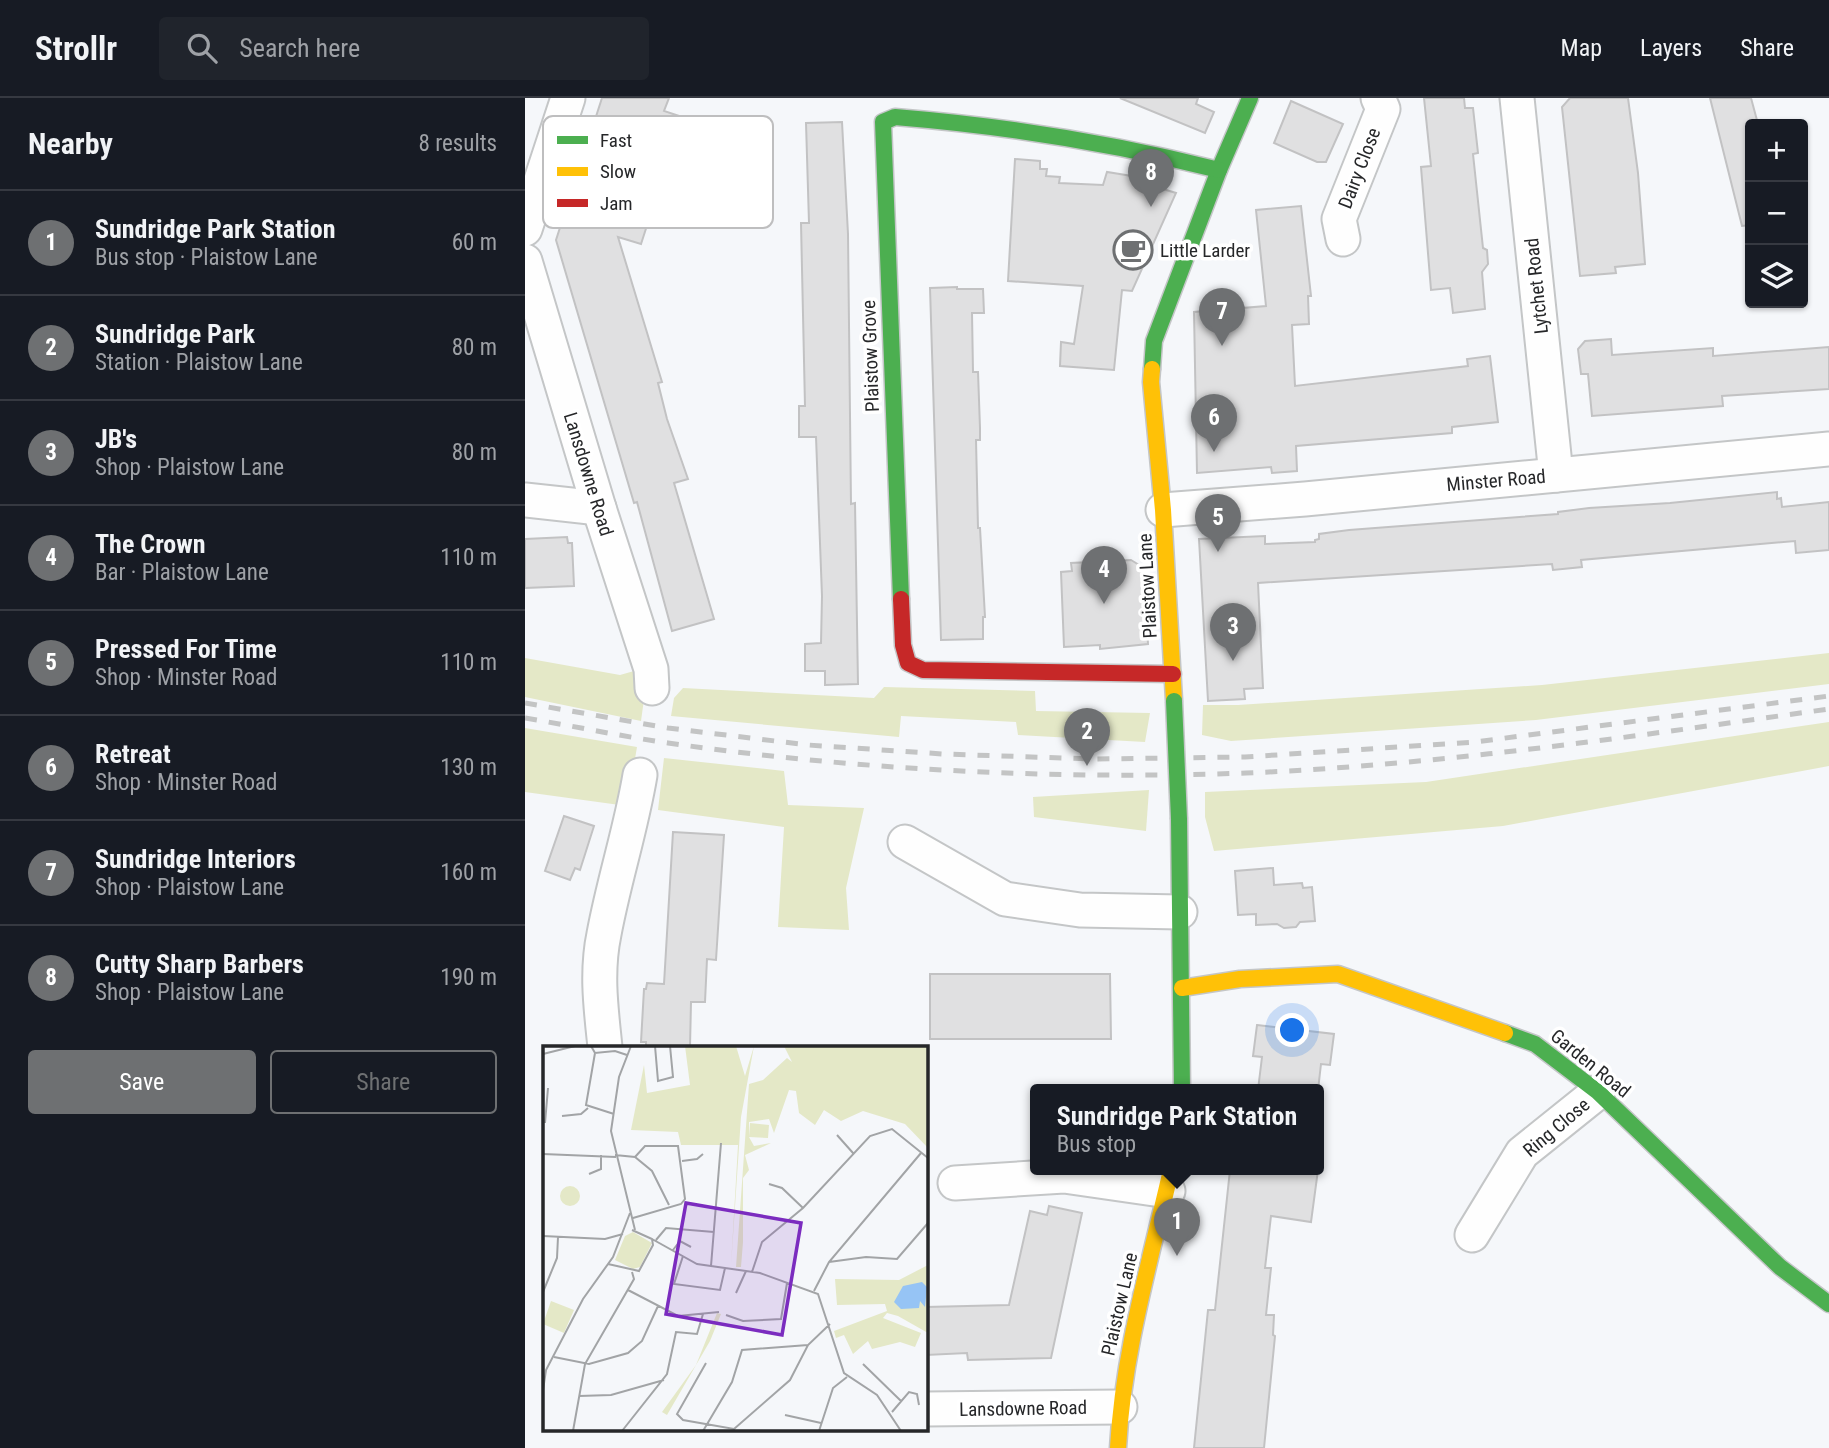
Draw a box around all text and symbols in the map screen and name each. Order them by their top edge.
search box [159,17,649,80]
text: Strollr [35,29,117,68]
icon: search [183,29,221,67]
text: Search here [239,33,360,63]
text: Map [1561,34,1602,62]
text: Layers [1640,34,1702,62]
text: Share [1740,34,1794,62]
legend [543,116,773,228]
map controls [1745,119,1808,308]
button: + [1745,119,1808,182]
street label: Dairy Close [1334,124,1385,212]
text: Nearby [28,126,113,161]
text: Fast [600,129,632,152]
text: 8 results [419,130,497,157]
pin: 8 [1128,149,1174,207]
text: Slow [600,160,636,183]
button: − [1745,182,1808,245]
text: Jam [600,192,633,215]
text: Sundridge Park Station [95,214,336,244]
text: 1 [45,229,57,256]
text: 60 m [452,229,497,256]
cafe icon: Little Larder [1112,229,1154,271]
street label: Lytchet Road [1520,237,1553,335]
place label: Little Larder [1160,239,1250,262]
text: Bus stop · Plaistow Lane [95,244,318,271]
button: layers [1745,245,1808,308]
pin: 7 [1199,288,1245,346]
street label: Plaistow Grove [857,300,884,412]
text: Sundridge Park [95,319,255,349]
text: 2 [45,334,57,361]
text: 80 m [452,334,497,361]
text: Station · Plaistow Lane [95,349,303,376]
pin: 6 [1191,394,1237,452]
street label: Lansdowne Road [559,410,618,539]
text: JB's [95,424,137,454]
text: 3 [45,439,57,466]
text: 80 m [452,439,497,466]
text: Shop · Plaistow Lane [95,454,284,481]
street label: Minster Road [1446,465,1547,496]
pin: 5 [1195,494,1241,552]
text: The Crown [95,529,206,559]
street label: Plaistow Lane [1133,533,1162,639]
text: 4 [45,544,57,571]
text: 110 m [440,544,497,571]
pin: 4 [1081,546,1127,604]
text: Bar · Plaistow Lane [95,559,269,586]
pin: 3 [1210,603,1256,661]
text: Pressed For Time [95,634,277,664]
text: 5 [45,649,57,676]
text: 110 m [440,649,497,676]
text: Shop · Minster Road [95,664,277,691]
pin: 2 [1064,708,1110,766]
text: Retreat [95,739,171,769]
text: 6 [45,754,57,781]
text: 130 m [440,754,497,781]
text: Shop · Minster Road [95,769,277,796]
text: Sundridge Interiors [95,844,296,874]
text: 7 [45,859,57,886]
text: 160 m [440,859,497,886]
text: Shop · Plaistow Lane [95,874,284,901]
text: Cutty Sharp Barbers [95,949,304,979]
text: 8 [45,964,57,991]
text: 190 m [440,964,497,991]
text: Shop · Plaistow Lane [95,979,284,1006]
your location [1275,1013,1309,1047]
street label: Garden Road [1546,1024,1635,1103]
inset map [543,1046,927,1430]
button: Save [28,1050,256,1114]
button: Share [270,1050,497,1114]
popup [1030,1084,1324,1175]
street label: Ring Close [1518,1093,1594,1162]
text: Sundridge Park Station [1057,1101,1297,1131]
text: Bus stop [1057,1131,1136,1158]
pin: 1 [1154,1198,1200,1256]
street label: Plaistow Lane [1096,1250,1143,1358]
street label: Lansdowne Road [959,1396,1087,1421]

